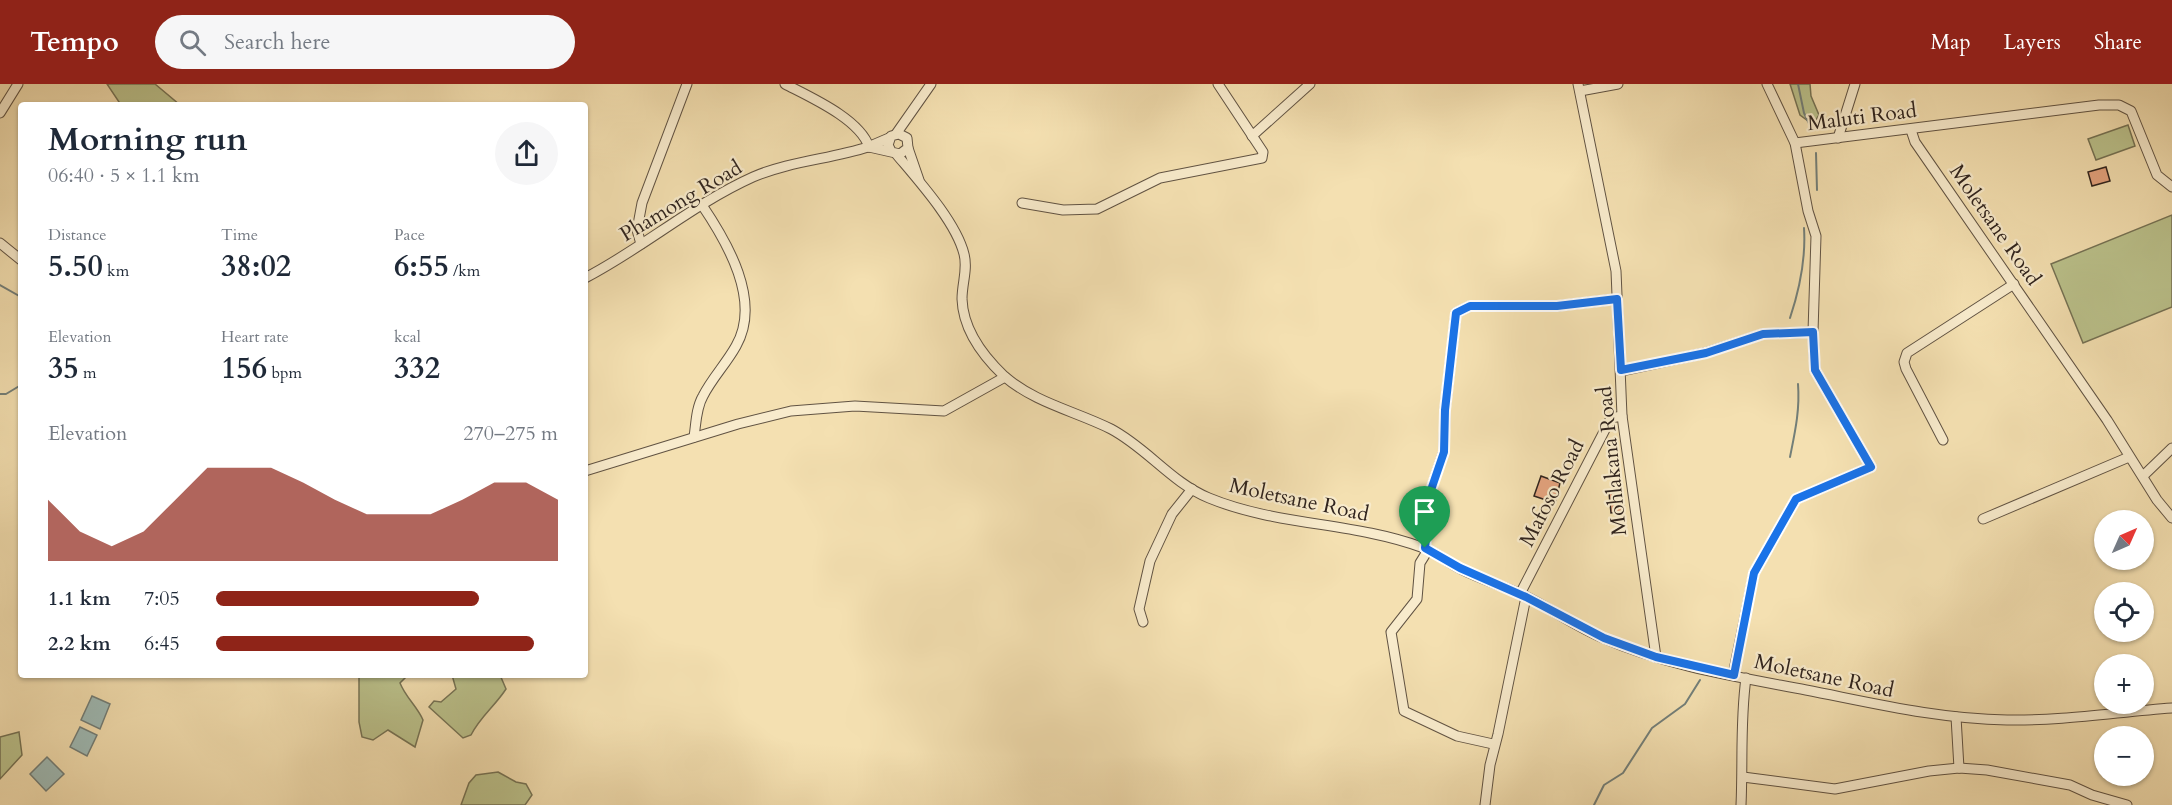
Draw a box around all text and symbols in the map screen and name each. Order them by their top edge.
search box [155,15,575,69]
text: Tempo [30,23,119,61]
icon: search [176,26,209,59]
text: Search here [224,27,331,57]
text: Map [1931,28,1971,57]
text: Layers [2004,28,2061,57]
text: Share [2094,28,2142,57]
street label: Maluti Road [1806,96,1918,138]
text: Morning run [48,117,248,162]
button: share [495,122,558,185]
street label: Phamong Road [615,153,747,249]
street label: Moletsane Road [1942,159,2048,291]
text: 06:40 · 5 × 1.1 km [48,162,200,189]
text: Distance [48,224,106,246]
text: Time [221,224,258,246]
text: Pace [394,224,425,246]
text: 5.50 [48,246,103,287]
text: 38:02 [221,246,291,287]
text: 6:55 [394,246,449,287]
text: km [103,260,129,282]
text: /km [449,260,480,282]
text: Elevation [48,326,112,348]
text: Heart rate [221,326,289,348]
text: kcal [394,326,421,348]
text: 35 [48,348,79,389]
text: 156 [221,348,267,389]
text: 332 [394,348,440,389]
text: m [79,362,97,384]
text: bpm [267,362,302,384]
street label: Mohlakana Road [1590,385,1634,537]
text: Elevation [48,420,127,447]
text: 270–275 m [463,420,558,447]
street label: Mafoso Road [1513,434,1591,552]
street label: Moletsane Road [1227,471,1371,529]
pin [1399,486,1450,548]
icon: arrive [1408,495,1441,528]
north arrow [2094,510,2154,570]
map controls [2094,510,2154,786]
button: locate [2094,582,2154,642]
text: 1.1 km [48,585,111,612]
text: 7:05 [144,585,180,612]
text: 2.2 km [48,630,111,657]
text: 6:45 [144,630,180,657]
street label: Moletsane Road [1752,647,1896,705]
button: + [2094,654,2154,714]
button: − [2094,726,2154,786]

